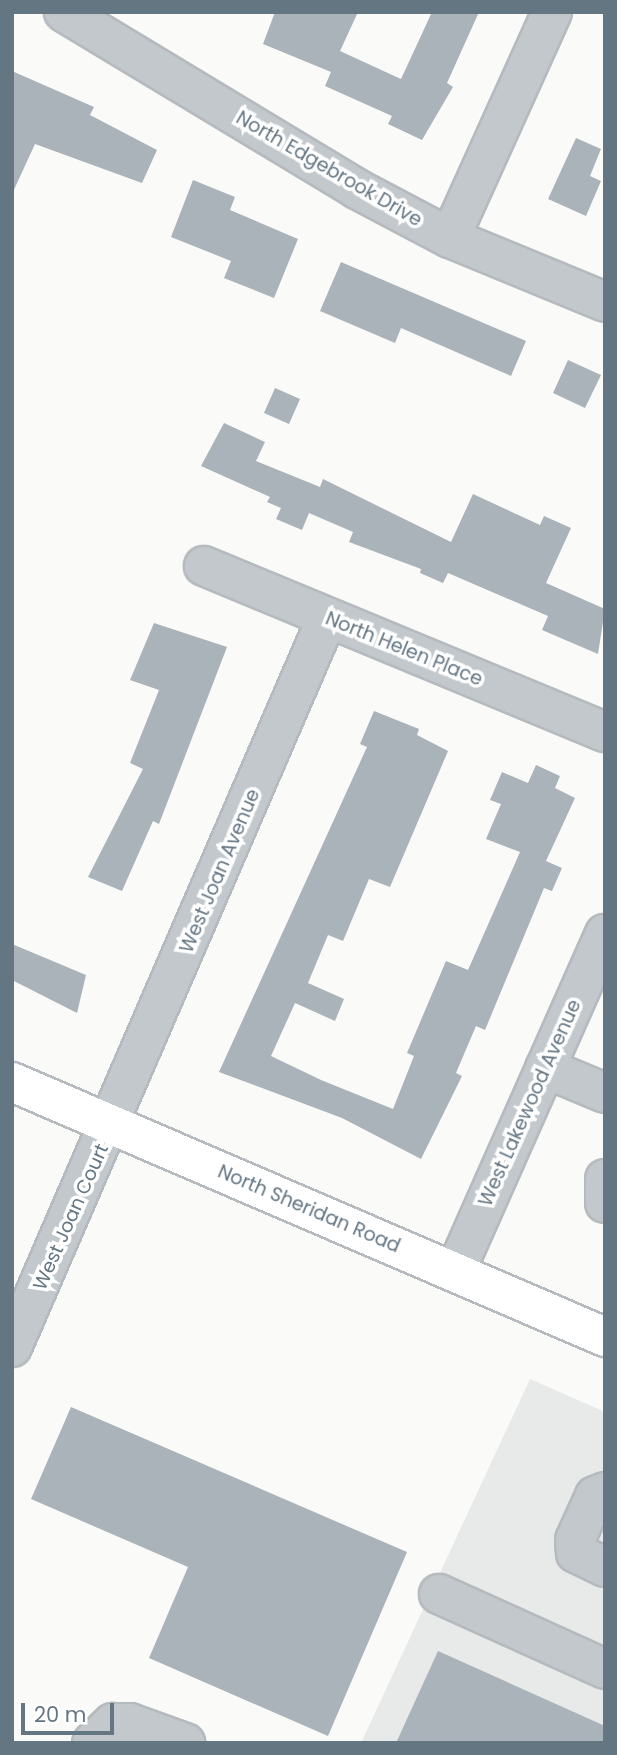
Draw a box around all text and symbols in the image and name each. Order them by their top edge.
street label: North Edgebrook Drive [232,106,426,232]
street label: North Helen Place [322,607,486,691]
street label: West Joan Avenue [175,786,265,956]
street label: West Lakewood Avenue [474,996,586,1210]
street label: West Joan Court [29,1140,113,1294]
street label: North Sheridan Road [214,1160,404,1258]
scale bar [24,1688,117,1732]
text: 20 m [34,1700,87,1729]

